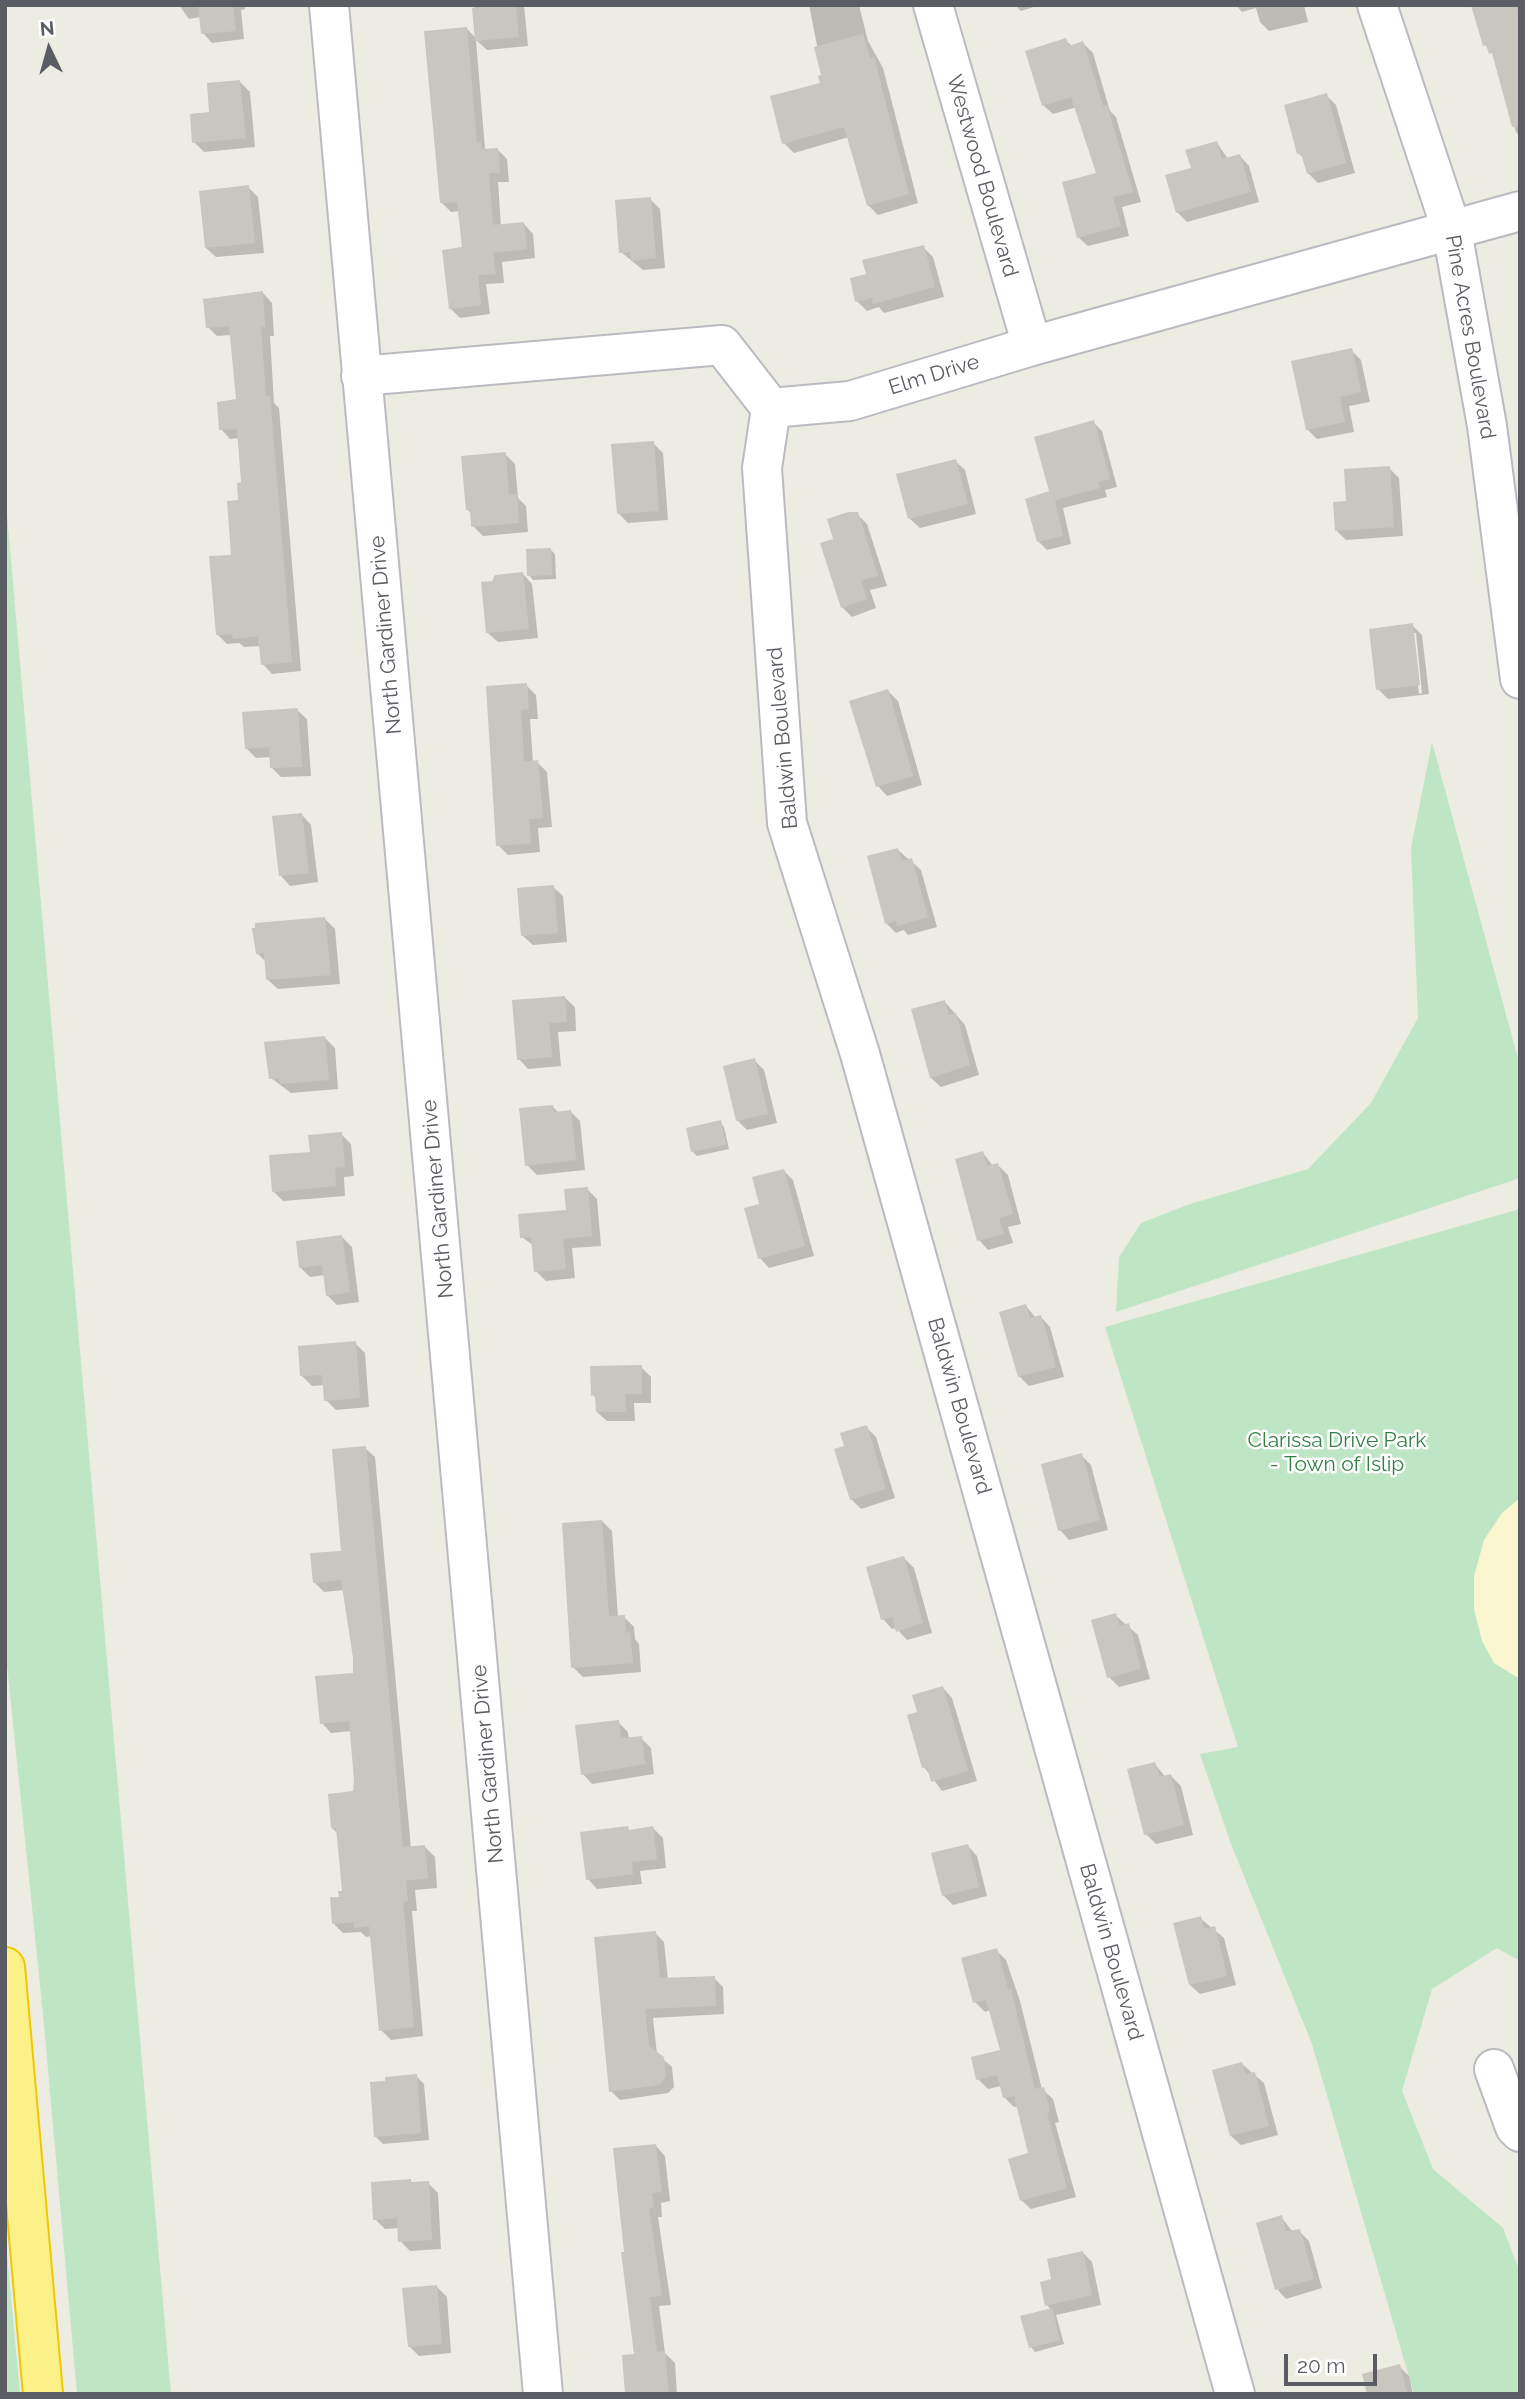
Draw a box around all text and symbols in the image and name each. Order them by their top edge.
north arrow [14,14,84,84]
text: N [39,16,55,40]
street label: Westwood Boulevard [941,72,1023,280]
street label: Pine Acres Boulevard [1440,233,1500,441]
street label: Elm Drive [886,349,982,401]
street label: North Gardiner Drive [365,535,407,735]
street label: Baldwin Boulevard [762,646,804,830]
street label: North Gardiner Drive [417,1099,459,1299]
street label: Baldwin Boulevard [922,1315,996,1497]
park label: Clarissa Drive Park - Town of Islip [1248,1428,1426,1478]
street label: North Gardiner Drive [467,1664,509,1864]
street label: Baldwin Boulevard [1074,1861,1148,2043]
scale bar [1287,2340,1380,2384]
text: 20 m [1297,2353,1345,2378]

